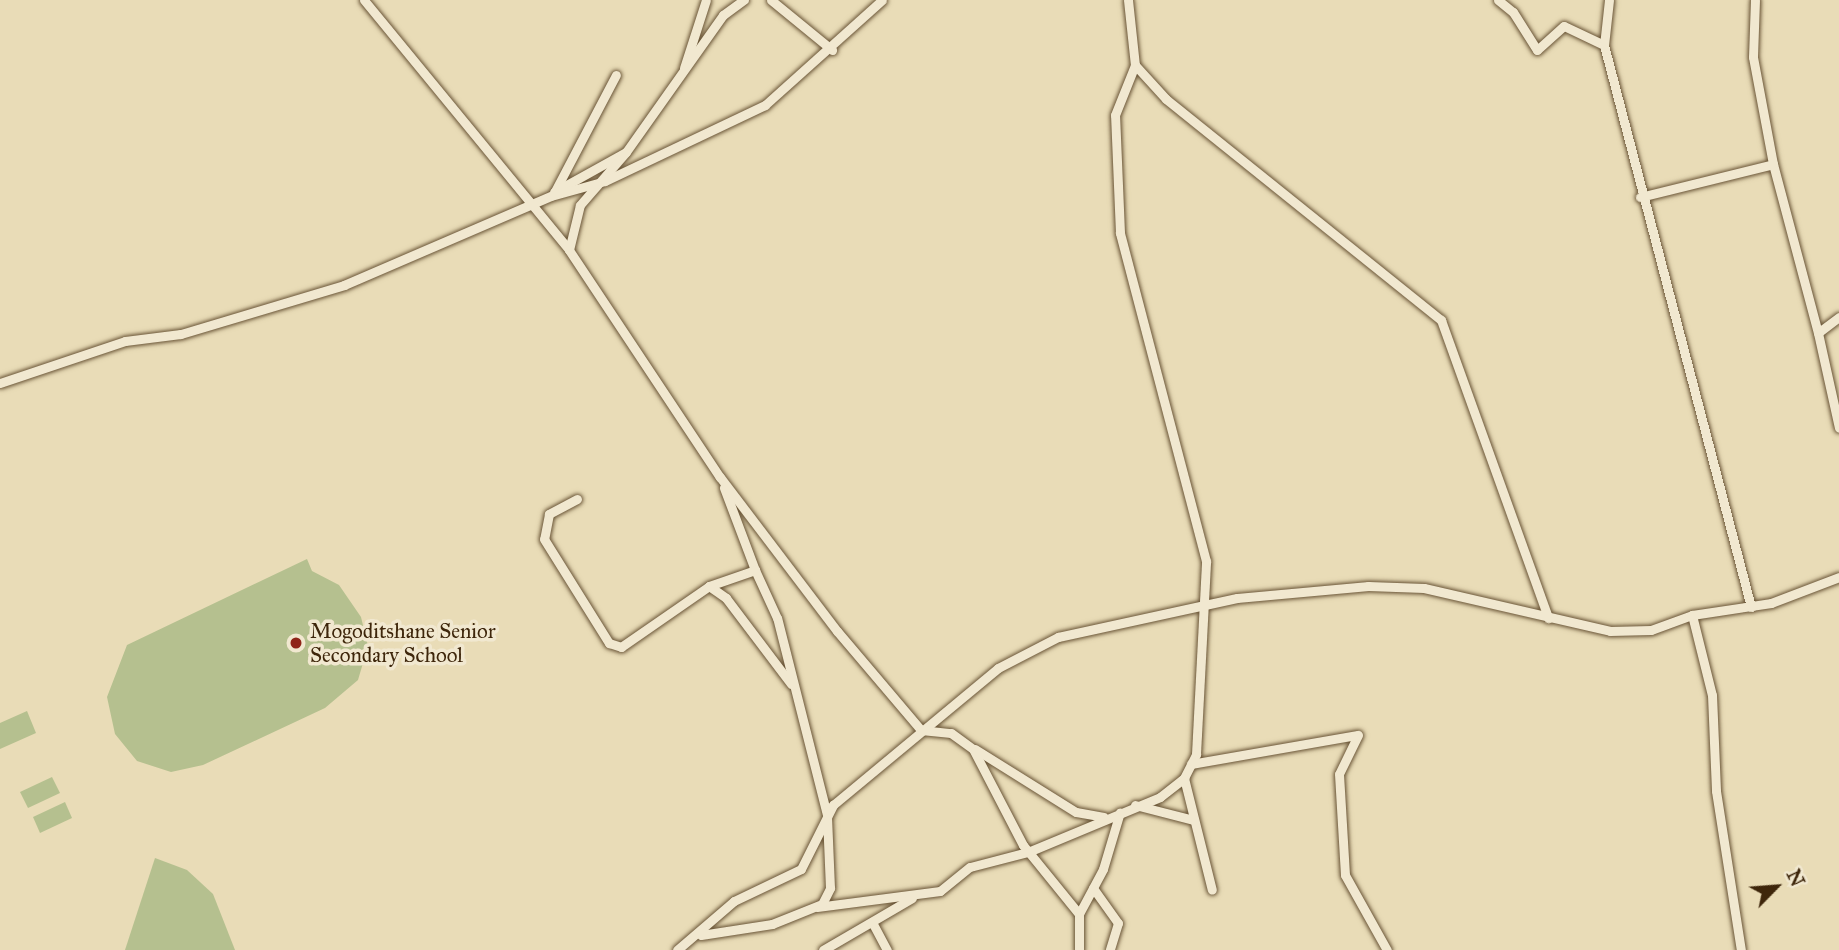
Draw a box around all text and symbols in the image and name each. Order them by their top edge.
place label: Mogoditshane Senior Secondary School [310,618,496,668]
marker: Mogoditshane Senior Secondary School [288,635,304,651]
north arrow [1741,852,1811,922]
text: N [1782,866,1809,890]

